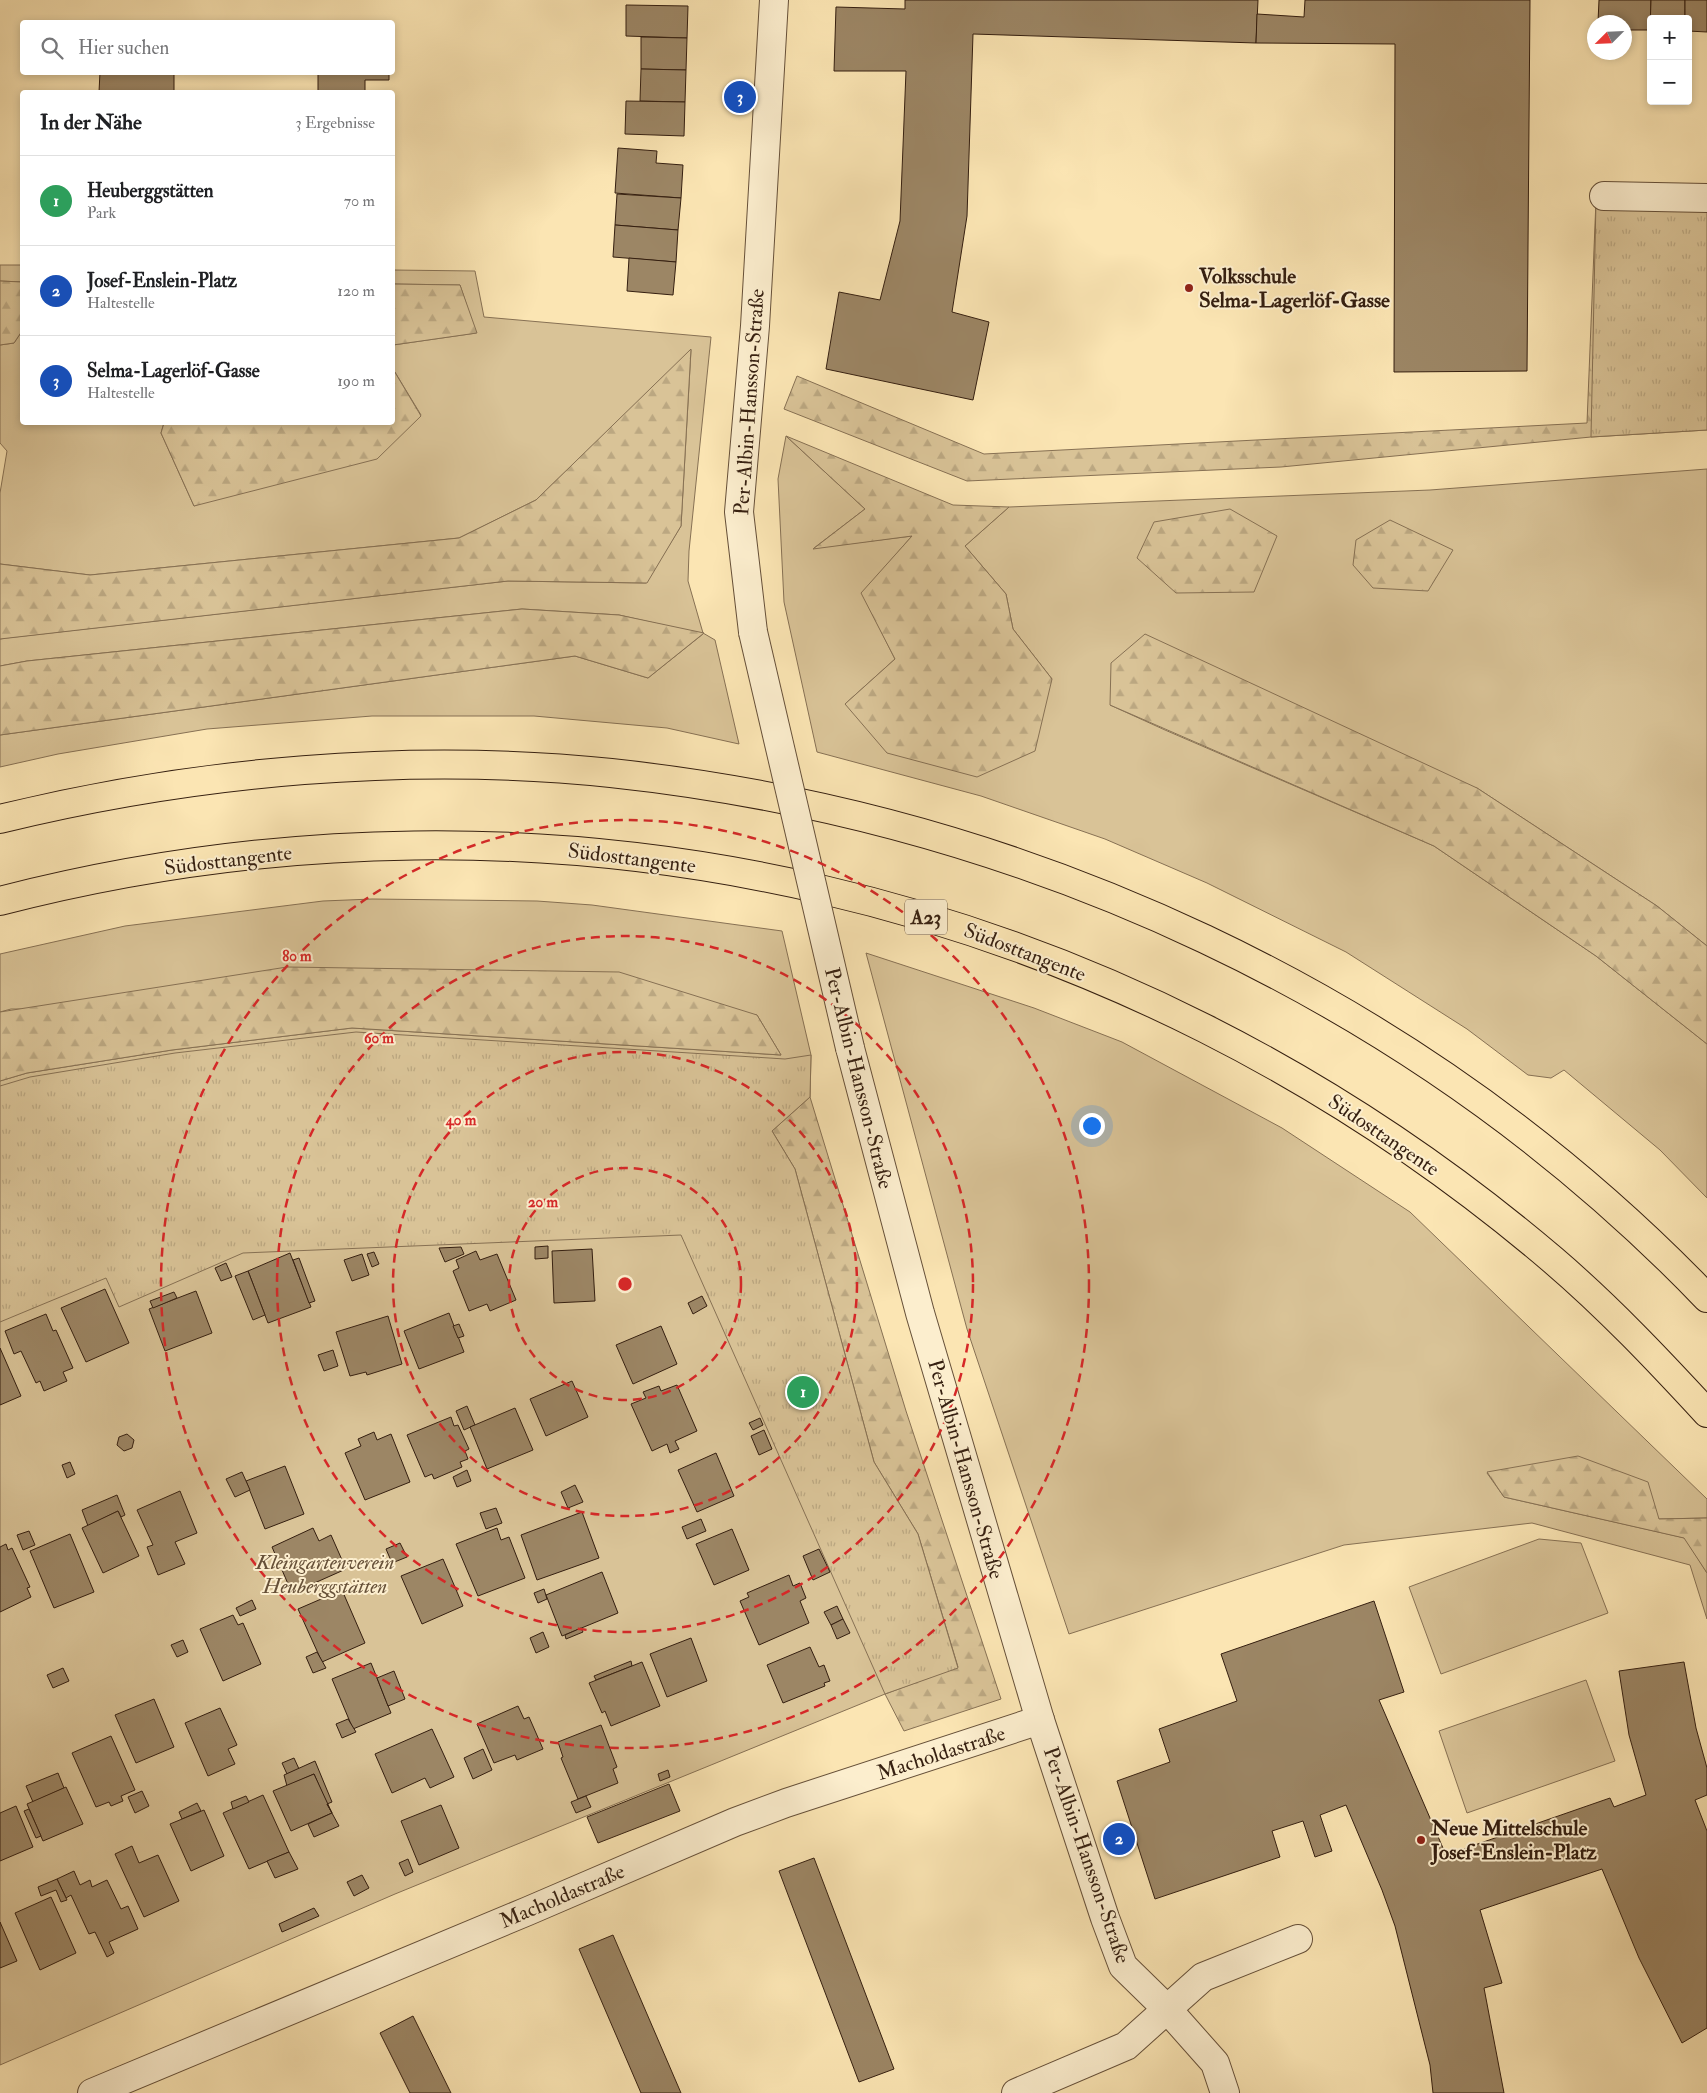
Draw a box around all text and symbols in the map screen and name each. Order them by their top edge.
north arrow [1587,15,1632,60]
map controls [1647,15,1692,105]
button: + [1647,15,1692,60]
search box [20,20,395,75]
icon: search [38,34,66,62]
text: Hier suchen [78,36,169,60]
button: − [1647,60,1692,105]
pin: 3 [724,78,756,116]
text: In der Nähe [40,109,142,136]
text: 3 Ergebnisse [295,113,375,133]
text: Heuberggstätten [87,179,214,203]
text: 1 [53,191,59,211]
text: 70 m [344,191,375,211]
text: Park [87,203,116,223]
place label: Volksschule Selma-Lagerlöf-Gasse [1198,263,1390,314]
text: Josef-Enslein-Platz [87,269,237,293]
text: 2 [52,281,60,301]
text: 120 m [337,281,375,301]
marker: Volksschule Selma-Lagerlöf-Gasse [1183,282,1195,294]
street label: Per-Albin-Hansson-Straße [728,288,771,516]
text: Haltestelle [87,293,155,313]
text: Selma-Lagerlöf-Gasse [87,359,260,383]
text: 3 [53,371,59,391]
text: 190 m [337,371,375,391]
text: Haltestelle [87,383,155,403]
street label: Südosttangente [566,837,698,880]
street label: Südosttangente [163,839,294,882]
road number: A23 [905,900,947,934]
street label: Südosttangente [960,917,1090,988]
text: 80 m [282,947,312,966]
street label: Per-Albin-Hansson-Straße [818,965,899,1192]
text: 60 m [364,1029,394,1048]
street label: Südosttangente [1323,1088,1445,1183]
text: 40 m [445,1111,477,1130]
your location [1079,1113,1105,1139]
text: 20 m [528,1193,558,1212]
centre of rings [616,1275,634,1293]
street label: Per-Albin-Hansson-Straße [921,1356,1010,1582]
pin: 1 [787,1373,819,1411]
park label: Kleingartenverein Heuberggstätten [255,1549,394,1600]
street label: Macholdastraße [874,1720,1009,1787]
street label: Per-Albin-Hansson-Straße [1037,1743,1136,1967]
place label: Neue Mittelschule Josef-Enslein-Platz [1430,1815,1597,1866]
pin: 2 [1103,1820,1135,1858]
marker: Neue Mittelschule Josef-Enslein-Platz [1415,1834,1427,1846]
street label: Macholdastraße [496,1858,629,1935]

